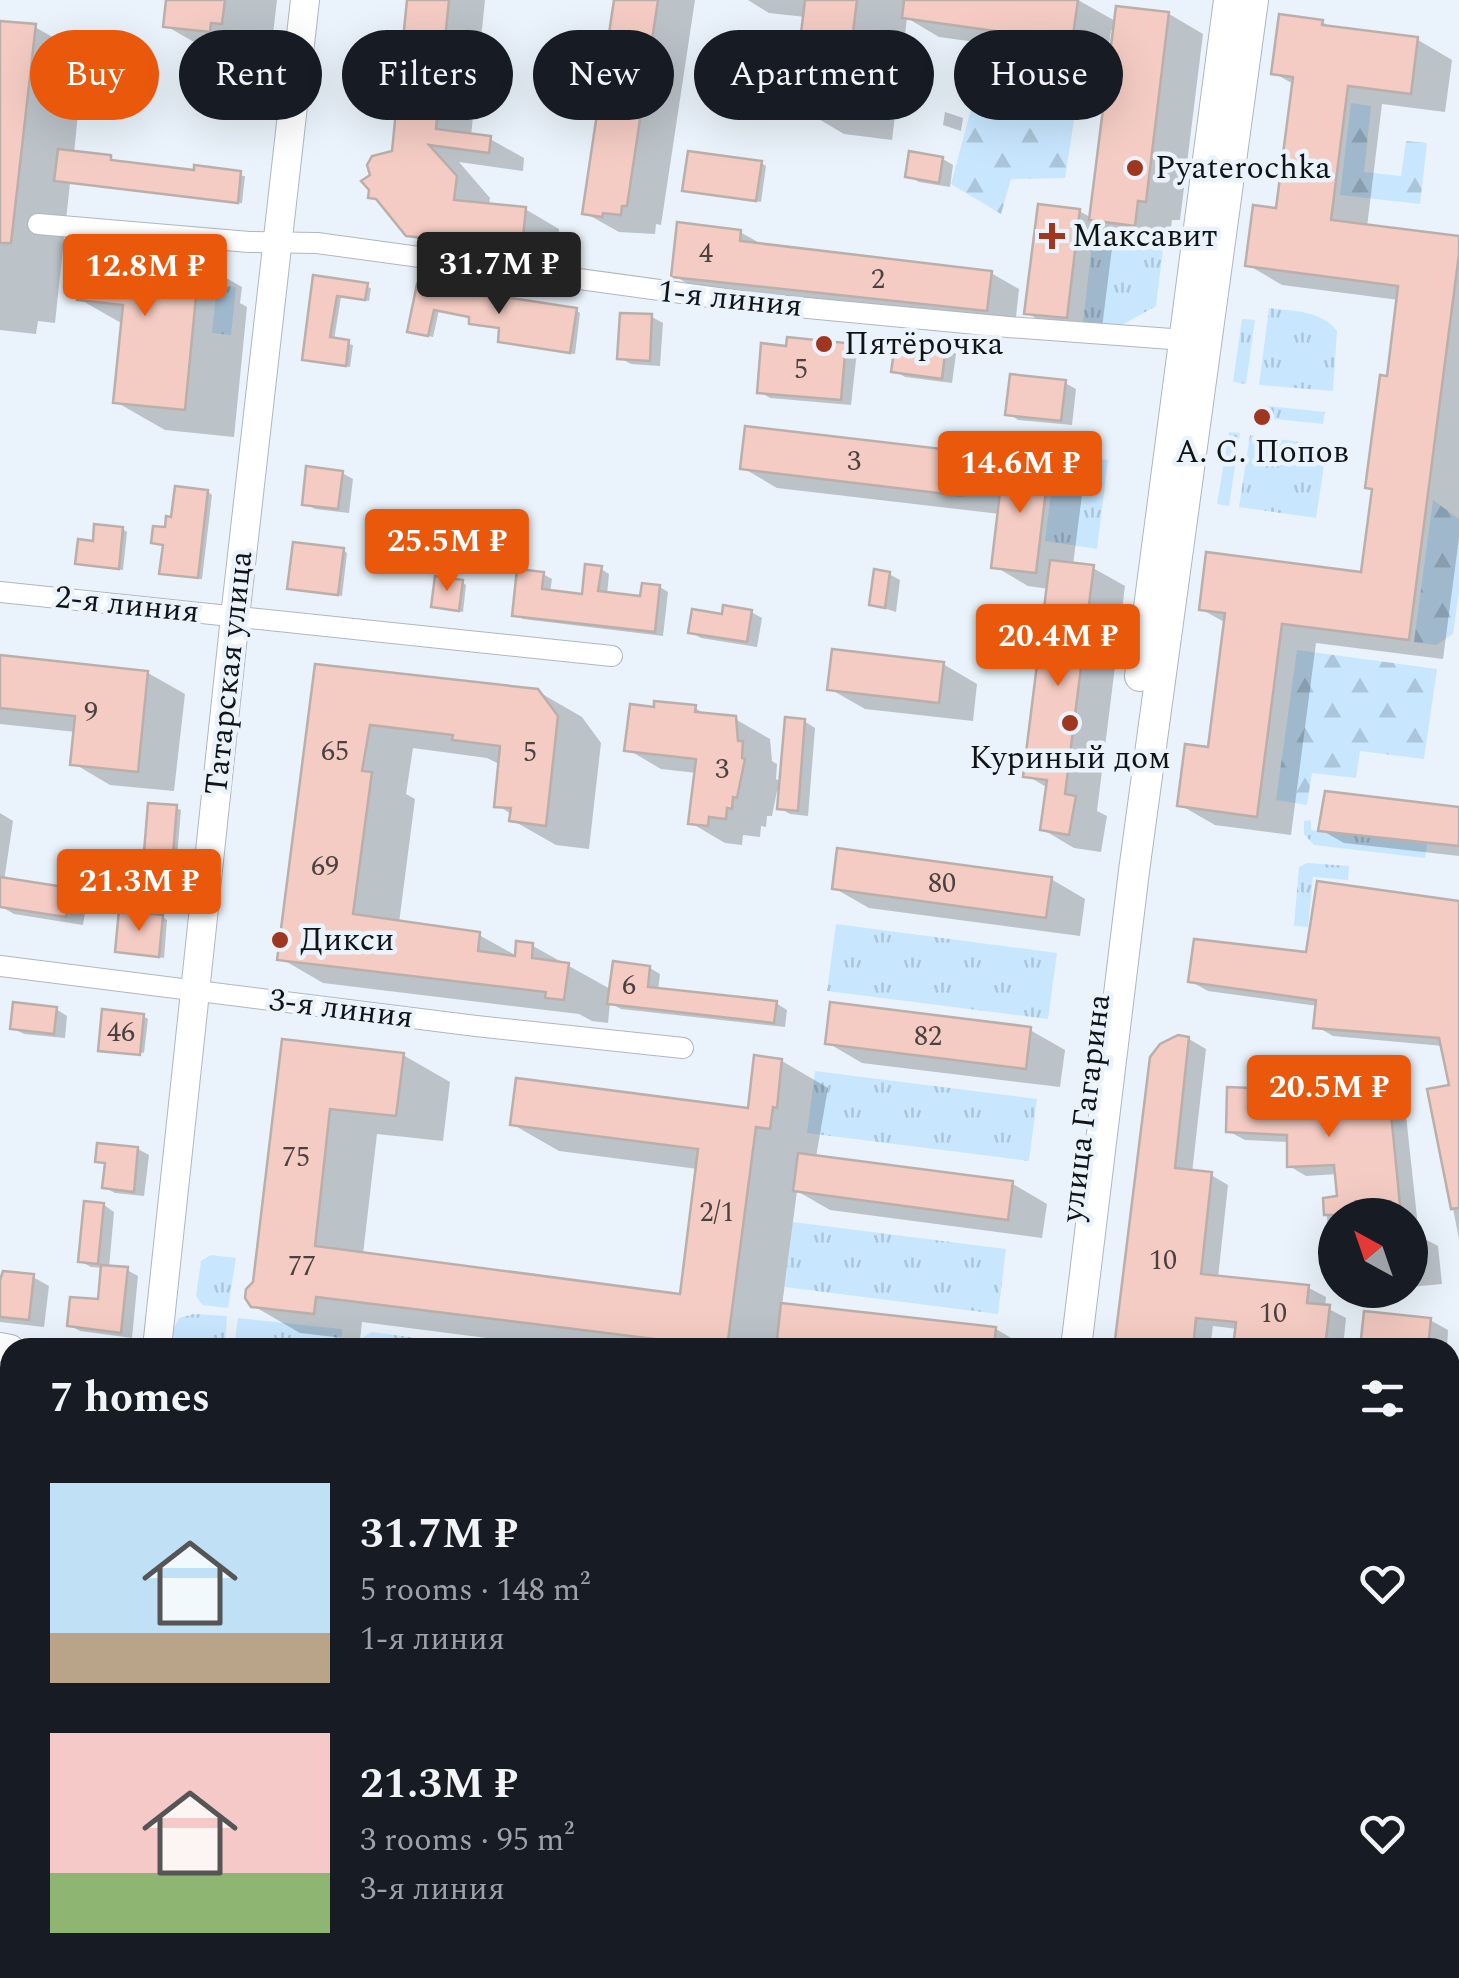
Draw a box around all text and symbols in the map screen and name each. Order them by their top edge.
chip: Buy [30,30,159,120]
chip: Rent [179,30,322,120]
chip: Filters [342,30,513,120]
chip: New [533,30,674,120]
chip: Apartment [694,30,934,120]
chip: House [954,30,1123,120]
place label: Pyaterochka [1155,144,1331,193]
marker: Pyaterochka [1124,157,1146,179]
place label: Максавит [1072,212,1218,261]
marker: Максавит [1041,225,1063,247]
pin: 31.7M ₽ [407,232,591,317]
house number: 4 [699,232,713,275]
pin: 12.8M ₽ [53,234,237,319]
text: 31.7M ₽ [439,240,559,289]
text: 12.8M ₽ [85,242,205,291]
house number: 2 [871,258,885,301]
street label: 1-я линия [655,267,805,331]
place label: Пятёрочка [844,320,1004,369]
marker: Пятёрочка [813,333,835,355]
house number: 5 [794,348,808,391]
marker: А. С. Попов [1251,406,1273,428]
place label: А. С. Попов [1175,428,1349,477]
pin: 14.6M ₽ [928,431,1112,516]
text: 14.6M ₽ [960,439,1080,488]
house number: 3 [847,440,861,483]
pin: 25.5M ₽ [355,509,539,594]
text: 25.5M ₽ [387,517,507,566]
street label: Татарская улица [192,548,266,798]
street label: 2-я линия [52,573,202,637]
pin: 20.4M ₽ [966,604,1150,689]
text: 20.4M ₽ [998,612,1118,661]
house number: 9 [84,691,98,734]
marker: Куриный дом [1059,712,1081,734]
house number: 65 [321,730,349,773]
house number: 5 [523,731,537,774]
place label: Куриный дом [969,734,1171,783]
house number: 3 [715,748,729,791]
house number: 69 [311,845,339,888]
pin: 21.3M ₽ [47,849,231,934]
text: 21.3M ₽ [79,857,199,906]
house number: 80 [928,862,956,905]
place label: Дикси [300,916,394,965]
marker: Дикси [269,929,291,951]
house number: 6 [622,964,636,1007]
street label: 3-я линия [266,976,416,1042]
street label: улица Гагарина [1048,991,1124,1226]
house number: 46 [107,1011,135,1054]
house number: 82 [914,1015,942,1058]
pin: 20.5M ₽ [1237,1055,1421,1140]
text: 20.5M ₽ [1269,1063,1389,1112]
house number: 75 [282,1136,310,1179]
house number: 2/1 [699,1191,735,1234]
north arrow [1318,1198,1428,1308]
map controls [1318,1198,1428,1308]
house number: 10 [1149,1239,1177,1282]
house number: 77 [288,1245,316,1288]
house number: 10 [1259,1292,1287,1335]
text: 7 homes [50,1367,210,1430]
icon: filters [1355,1371,1410,1426]
text: 31.7M ₽ [360,1503,518,1566]
icon: home [130,1523,250,1643]
icon: heart [1355,1556,1410,1611]
text: 5 rooms · 148 m² [360,1566,590,1615]
text: 1-я линия [360,1615,505,1664]
text: 21.3M ₽ [360,1753,518,1816]
icon: home [130,1773,250,1893]
icon: heart [1355,1806,1410,1861]
text: 3 rooms · 95 m² [360,1816,574,1865]
text: 3-я линия [360,1865,505,1914]

